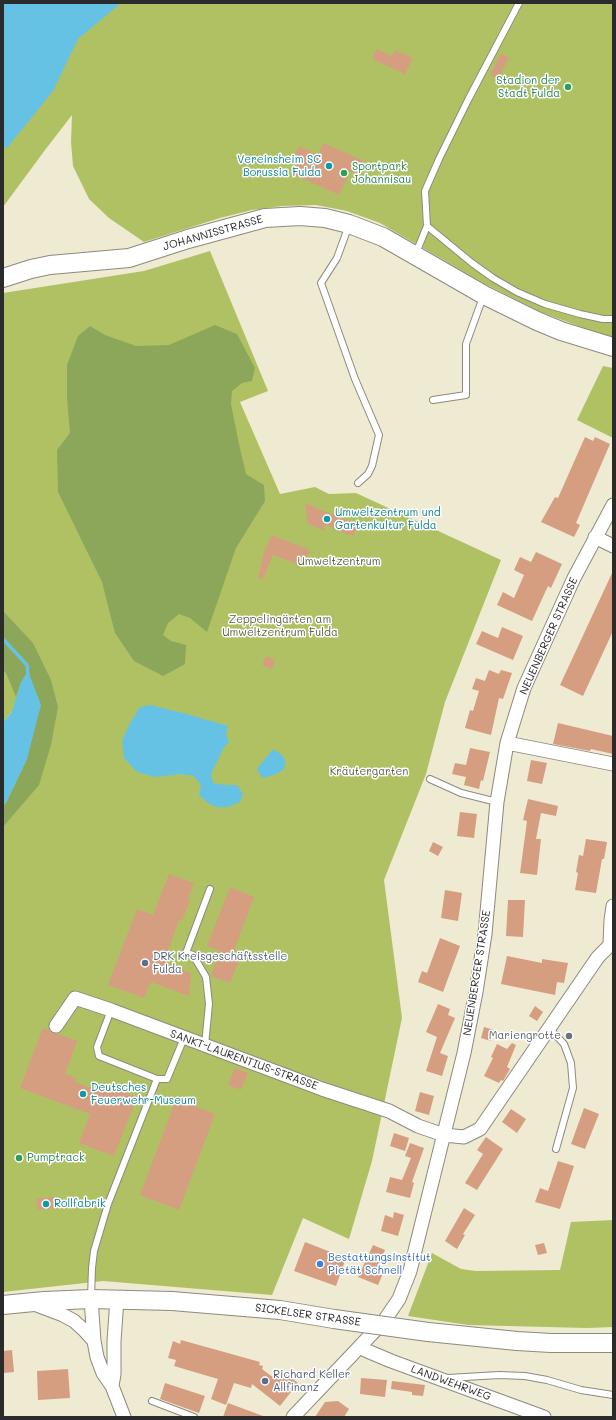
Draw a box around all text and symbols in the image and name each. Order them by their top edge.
place label: Stadion der Stadt Fulda [496,74,560,100]
marker: Stadion der Stadt Fulda [563,82,573,92]
place label: Vereinsheim SC Borussia Fulda [237,153,321,179]
place label: Sportpark Johannisau [352,160,411,186]
marker: Vereinsheim SC Borussia Fulda [324,161,334,171]
marker: Sportpark Johannisau [339,168,349,178]
street label: JOHANNISSTRASSE [162,212,264,254]
place label: Umweltzentrum und Gartenkultur Fulda [335,506,441,532]
marker: Umweltzentrum und Gartenkultur Fulda [322,514,332,524]
park label: Umweltzentrum [297,555,381,569]
street label: NEUENBERGER STRASSE [517,575,581,697]
park label: Zeppelingärten am Umweltzentrum Fulda [222,613,338,639]
park label: Kräutergarten [330,765,408,779]
street label: NEUENBERGER STRASSE [461,909,493,1037]
place label: DRK Kreisgeschäftsstelle Fulda [153,950,287,976]
marker: DRK Kreisgeschäftsstelle Fulda [140,958,150,968]
street label: SANKT-LAURENTIUS-STRASSE [168,1027,320,1093]
place label: Mariengrotte [489,1029,561,1043]
marker: Mariengrotte [564,1031,574,1041]
place label: Deutsches Feuerwehr-Museum [91,1081,196,1107]
marker: Deutsches Feuerwehr-Museum [78,1089,88,1099]
place label: Pumptrack [27,1151,85,1165]
marker: Pumptrack [14,1153,24,1163]
place label: Rollfabrik [54,1197,106,1211]
marker: Rollfabrik [41,1199,51,1209]
place label: Bestattungsinstitut Pietät Schnell [328,1251,431,1277]
marker: Bestattungsinstitut Pietät Schnell [315,1259,325,1269]
street label: SICKELSER STRASSE [254,1301,362,1329]
street label: LANDWEHRWEG [409,1362,493,1404]
place label: Richard Keller Allfinanz [273,1368,350,1394]
marker: Richard Keller Allfinanz [260,1376,270,1386]

